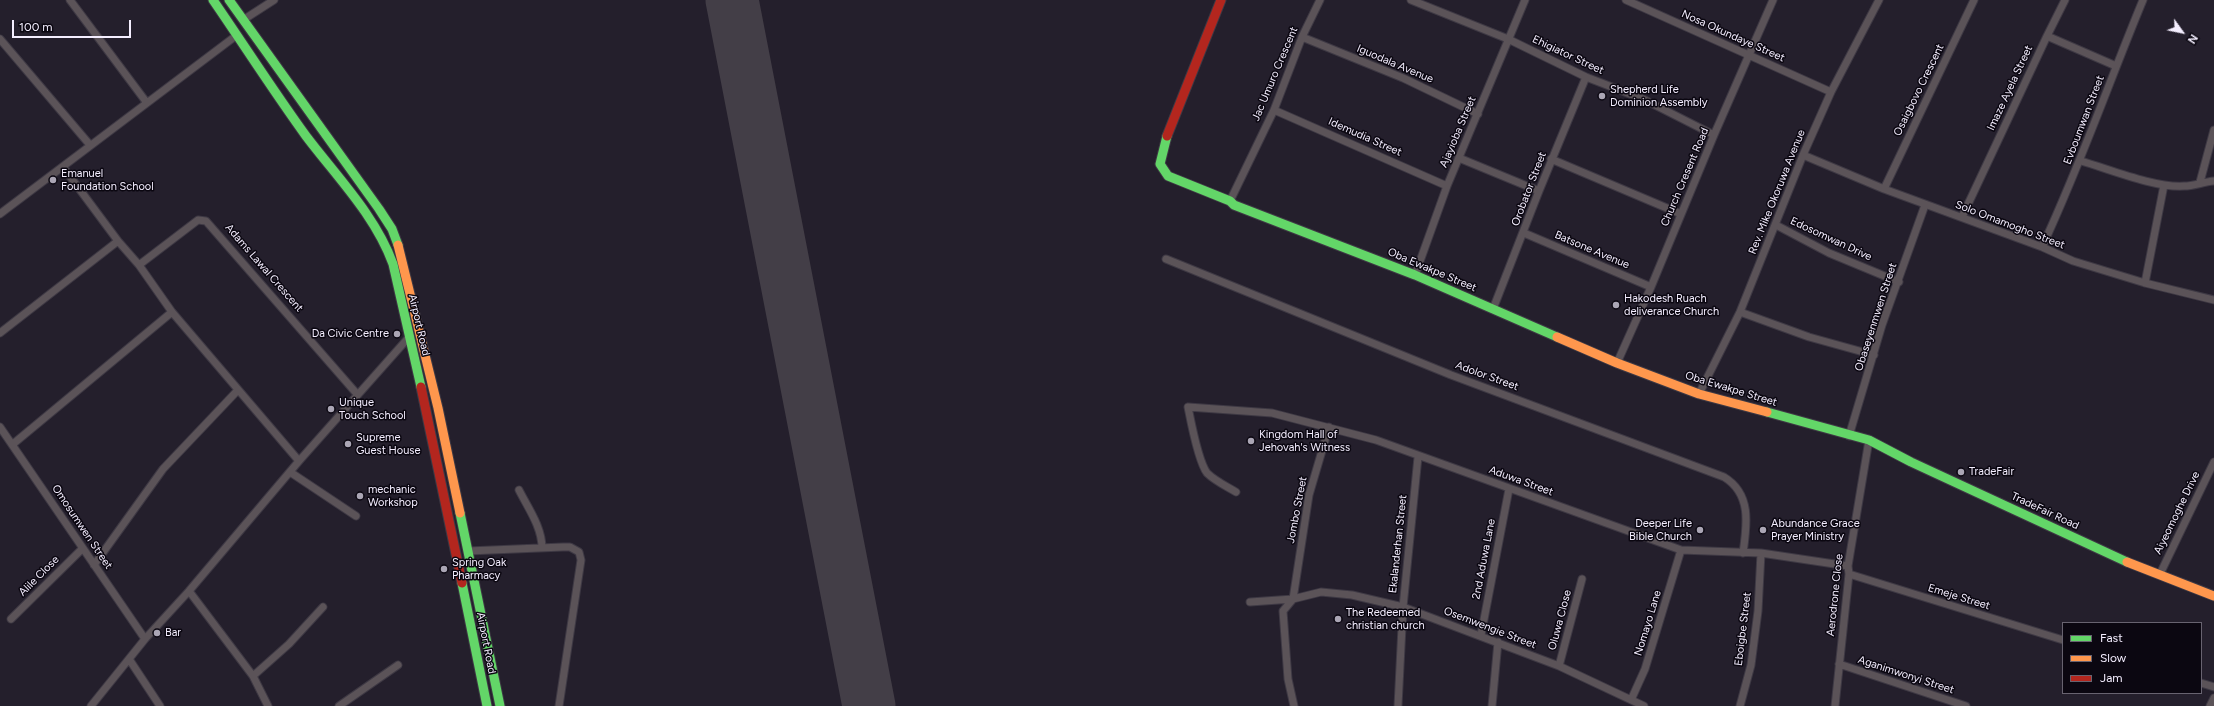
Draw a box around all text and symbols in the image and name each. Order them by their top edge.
street label: Nosa Okundaye Street [1679,7,1787,65]
scale bar [14,12,133,38]
north arrow [2162,12,2202,52]
text: 100 m [19,20,53,34]
street label: Jac Umuro Crescent [1249,25,1301,123]
text: N [2185,32,2200,46]
street label: Ehigiator Street [1530,33,1606,77]
street label: Iguodala Avenue [1355,42,1435,86]
street label: Osaigbovo Crescent [1891,42,1947,138]
street label: Imaze Ayela Street [1984,43,2036,133]
street label: Evboumwan Street [2061,74,2107,166]
place label: Shepherd Life Dominion Assembly [1610,83,1708,109]
marker: Shepherd Life Dominion Assembly [1597,91,1607,101]
street label: Ajayioba Street [1437,94,1479,170]
street label: Idemudia Street [1326,115,1404,159]
street label: Church Cresent Road [1658,126,1712,228]
street label: Rev. Mike Okoruwa Avenue [1746,128,1808,256]
street label: Orobator Street [1509,150,1549,228]
place label: Emanuel Foundation School [61,167,154,193]
marker: Emanuel Foundation School [48,175,58,185]
street label: Solo Omamogho Street [1953,198,2067,252]
street label: Edosomwan Drive [1788,214,1874,264]
street label: Adams Lawal Crescent [222,221,306,315]
street label: Batsone Avenue [1553,228,1631,272]
street label: Oba Ewakpe Street [1386,245,1478,295]
street label: Obaseyenmwen Street [1852,261,1900,373]
place label: Hakodesh Ruach deliverance Church [1624,292,1719,318]
street label: Airport Road [406,293,432,357]
marker: Hakodesh Ruach deliverance Church [1611,300,1621,310]
place label: Da Civic Centre [312,327,389,341]
marker: Da Civic Centre [392,329,402,339]
street label: Adolor Street [1454,358,1520,394]
street label: Oba Ewakpe Street [1684,369,1778,409]
place label: Unique Touch School [339,396,406,422]
marker: Unique Touch School [326,404,336,414]
place label: Kingdom Hall of Jehovah's Witness [1259,428,1350,454]
place label: Supreme Guest House [356,431,420,457]
marker: Kingdom Hall of Jehovah's Witness [1246,436,1256,446]
marker: Supreme Guest House [343,439,353,449]
street label: Aduwa Street [1487,463,1555,499]
place label: TradeFair [1969,465,2014,479]
marker: TradeFair [1956,467,1966,477]
street label: Aiyeomoghe Drive [2151,469,2203,557]
street label: Jombo Street [1284,475,1310,545]
street label: Omosumwen Street [49,482,115,572]
place label: mechanic Workshop [368,483,418,509]
street label: TradeFair Road [2009,490,2081,532]
marker: mechanic Workshop [355,491,365,501]
street label: Ekalanderhan Street [1386,494,1410,594]
place label: Deeper Life Bible Church [1629,517,1692,543]
place label: Abundance Grace Prayer Ministry [1771,517,1860,543]
street label: 2nd Aduwa Lane [1470,518,1498,600]
marker: Deeper Life Bible Church [1695,525,1705,535]
marker: Abundance Grace Prayer Ministry [1758,525,1768,535]
street label: Alile Close [16,553,62,599]
street label: Aerodrone Close [1824,553,1846,637]
place label: Spring Oak Pharmacy [452,556,506,582]
marker: Spring Oak Pharmacy [439,564,449,574]
street label: Emeje Street [1926,581,1992,613]
street label: Oluwa Close [1546,588,1574,652]
street label: Nomayo Lane [1632,589,1664,657]
street label: Eboigbe Street [1732,591,1754,667]
street label: Osemwengie Street [1442,604,1538,652]
place label: The Redeemed christian church [1346,606,1425,632]
street label: Airport Road [474,611,498,675]
marker: The Redeemed christian church [1333,614,1343,624]
legend [2062,622,2202,694]
place label: Bar [165,626,181,640]
marker: Bar [152,628,162,638]
text: Fast [2100,631,2123,645]
text: Slow [2100,651,2126,665]
street label: Aganimwonyi Street [1856,653,1956,697]
text: Jam [2100,671,2123,685]

